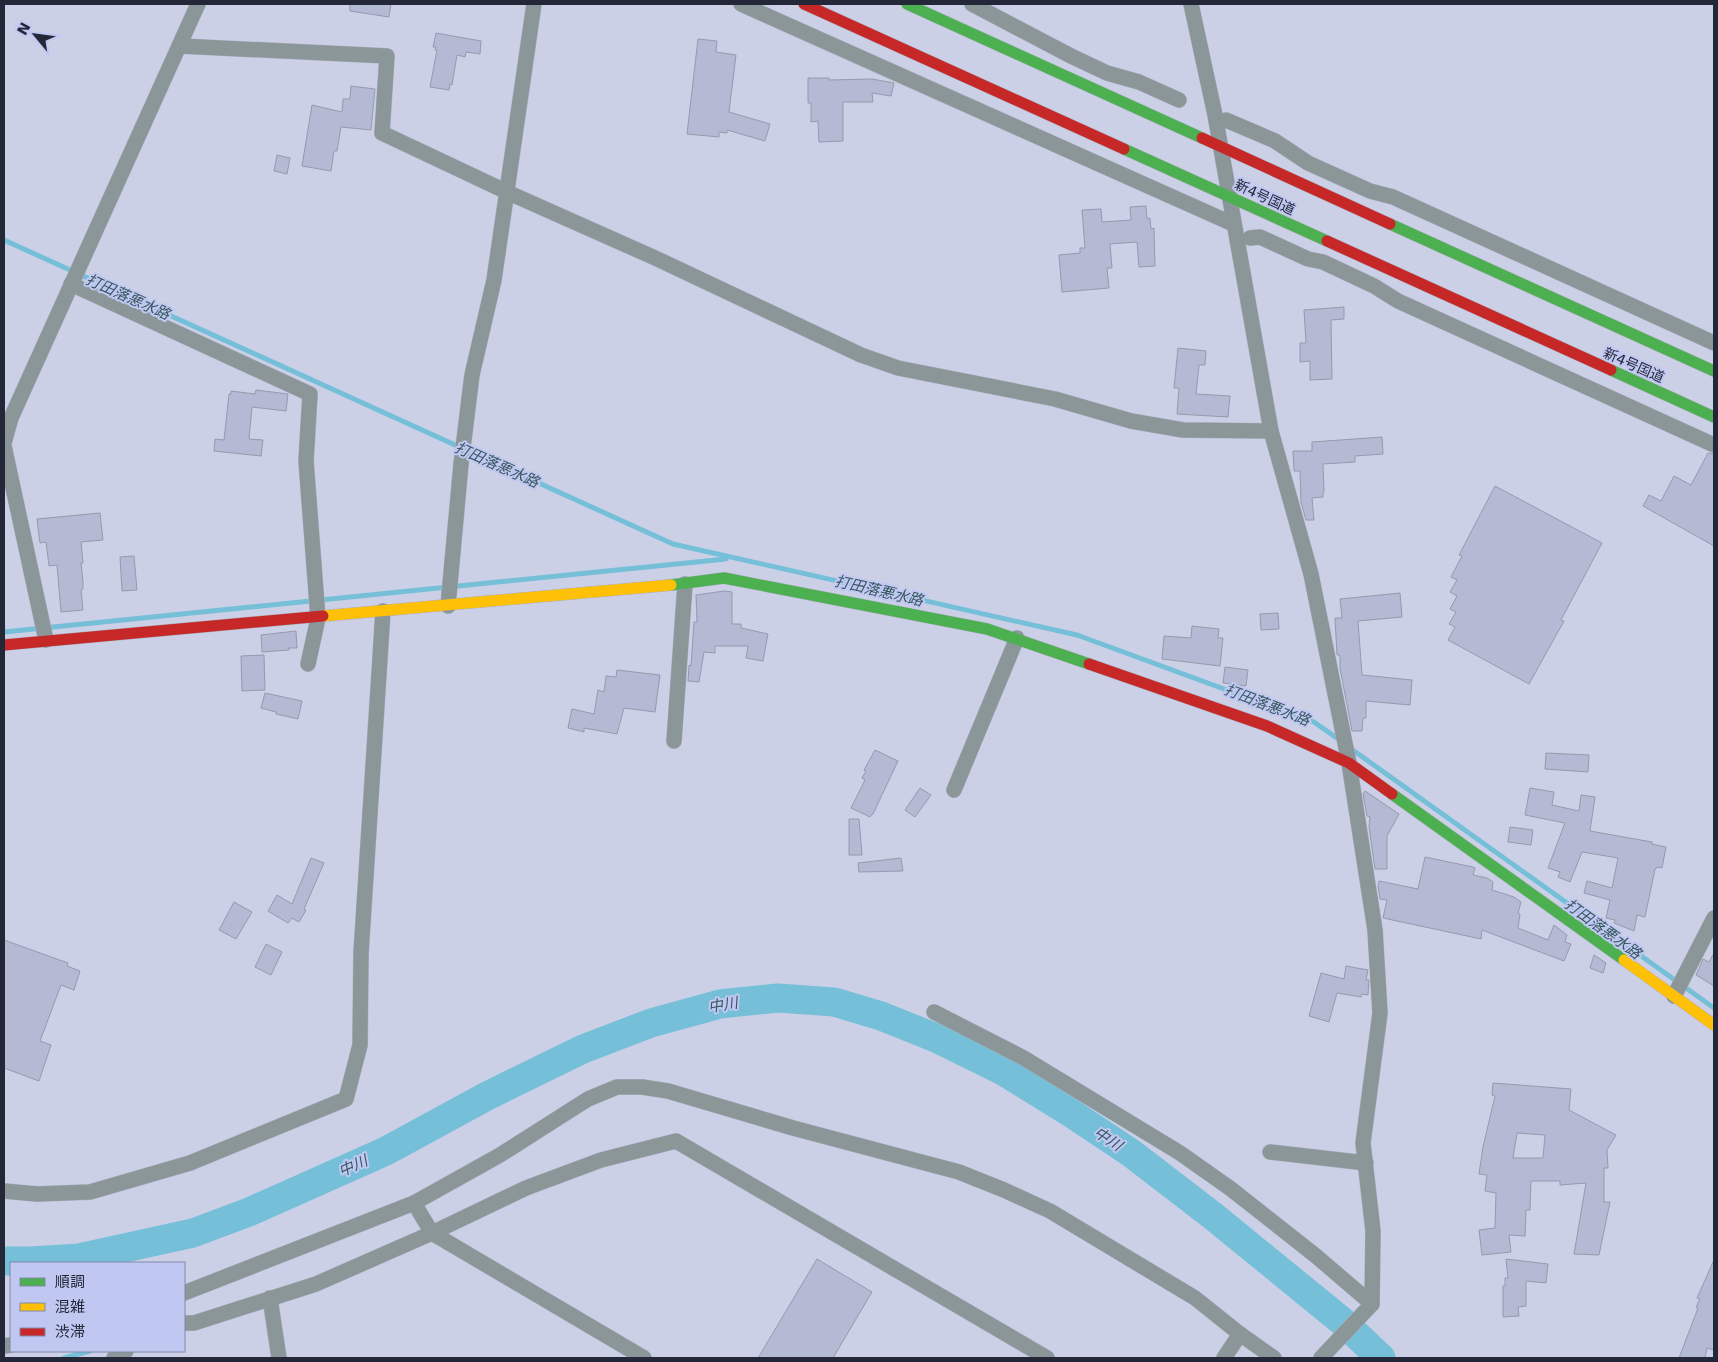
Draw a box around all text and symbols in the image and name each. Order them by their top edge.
north arrow [10,10,60,60]
text: N [14,20,33,38]
street label: 新4号国道 [1232,176,1298,218]
water label: 打田落悪水路 [83,270,175,324]
street label: 新4号国道 [1601,344,1667,386]
water label: 打田落悪水路 [452,438,544,492]
water label: 打田落悪水路 [833,572,927,610]
water label: 打田落悪水路 [1222,680,1314,730]
water label: 打田落悪水路 [1561,895,1646,964]
water label: 中川 [707,993,741,1016]
water label: 中川 [1091,1123,1127,1156]
water label: 中川 [336,1151,372,1180]
legend [10,1262,185,1352]
text: 順調 [55,1273,85,1291]
text: 混雑 [55,1298,85,1316]
text: 渋滞 [55,1323,85,1341]

